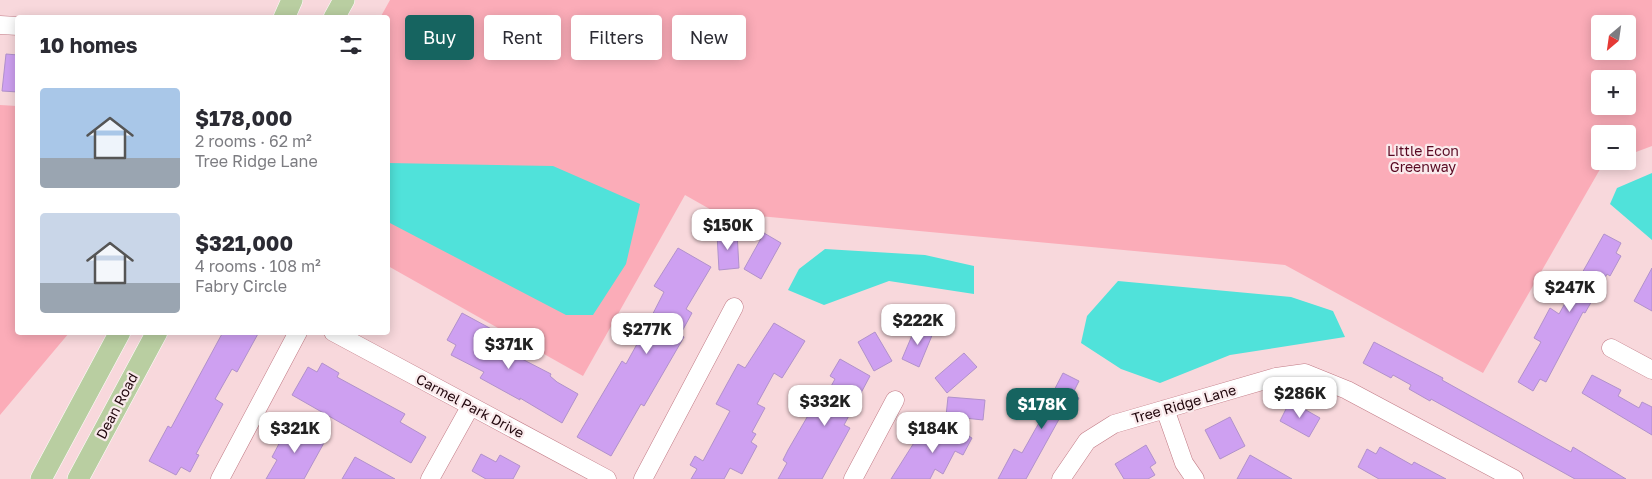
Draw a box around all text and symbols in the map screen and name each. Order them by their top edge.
chip: Buy [405,15,474,60]
chip: Rent [484,15,561,60]
chip: Filters [571,15,662,60]
chip: New [672,15,746,60]
north arrow [1591,15,1636,60]
map controls [1591,15,1636,170]
icon: filters [337,31,365,59]
text: 10 homes [40,32,138,58]
button: + [1591,70,1636,115]
text: $178,000 [195,105,292,131]
icon: home [80,108,140,168]
button: − [1591,125,1636,170]
text: 2 rooms · 62 m² [195,131,312,151]
park label: Little Econ Greenway [1387,142,1459,175]
text: Tree Ridge Lane [195,151,318,171]
pin: $150K [693,208,763,251]
text: $150K [703,215,753,235]
text: $321,000 [195,230,293,256]
icon: home [80,233,140,293]
text: 4 rooms · 108 m² [195,256,321,276]
pin: $247K [1535,270,1605,313]
text: Fabry Circle [195,276,287,296]
text: $247K [1545,277,1595,297]
pin: $222K [883,304,953,346]
text: $222K [892,310,944,330]
pin: $277K [612,312,682,355]
text: $277K [622,319,672,339]
pin: $371K [474,328,544,370]
text: $371K [484,334,534,354]
street label: Dean Road [92,370,141,442]
street label: Carmel Park Drive [413,370,527,441]
pin: $286K [1265,376,1335,419]
street label: Tree Ridge Lane [1130,381,1238,426]
text: $286K [1274,383,1326,403]
pin: $332K [790,384,860,427]
pin: $178K [1007,388,1077,430]
text: $332K [799,391,851,411]
text: $178K [1017,394,1067,414]
pin: $321K [260,412,330,454]
pin: $184K [898,412,968,454]
text: $321K [270,418,320,438]
text: $184K [908,418,958,438]

